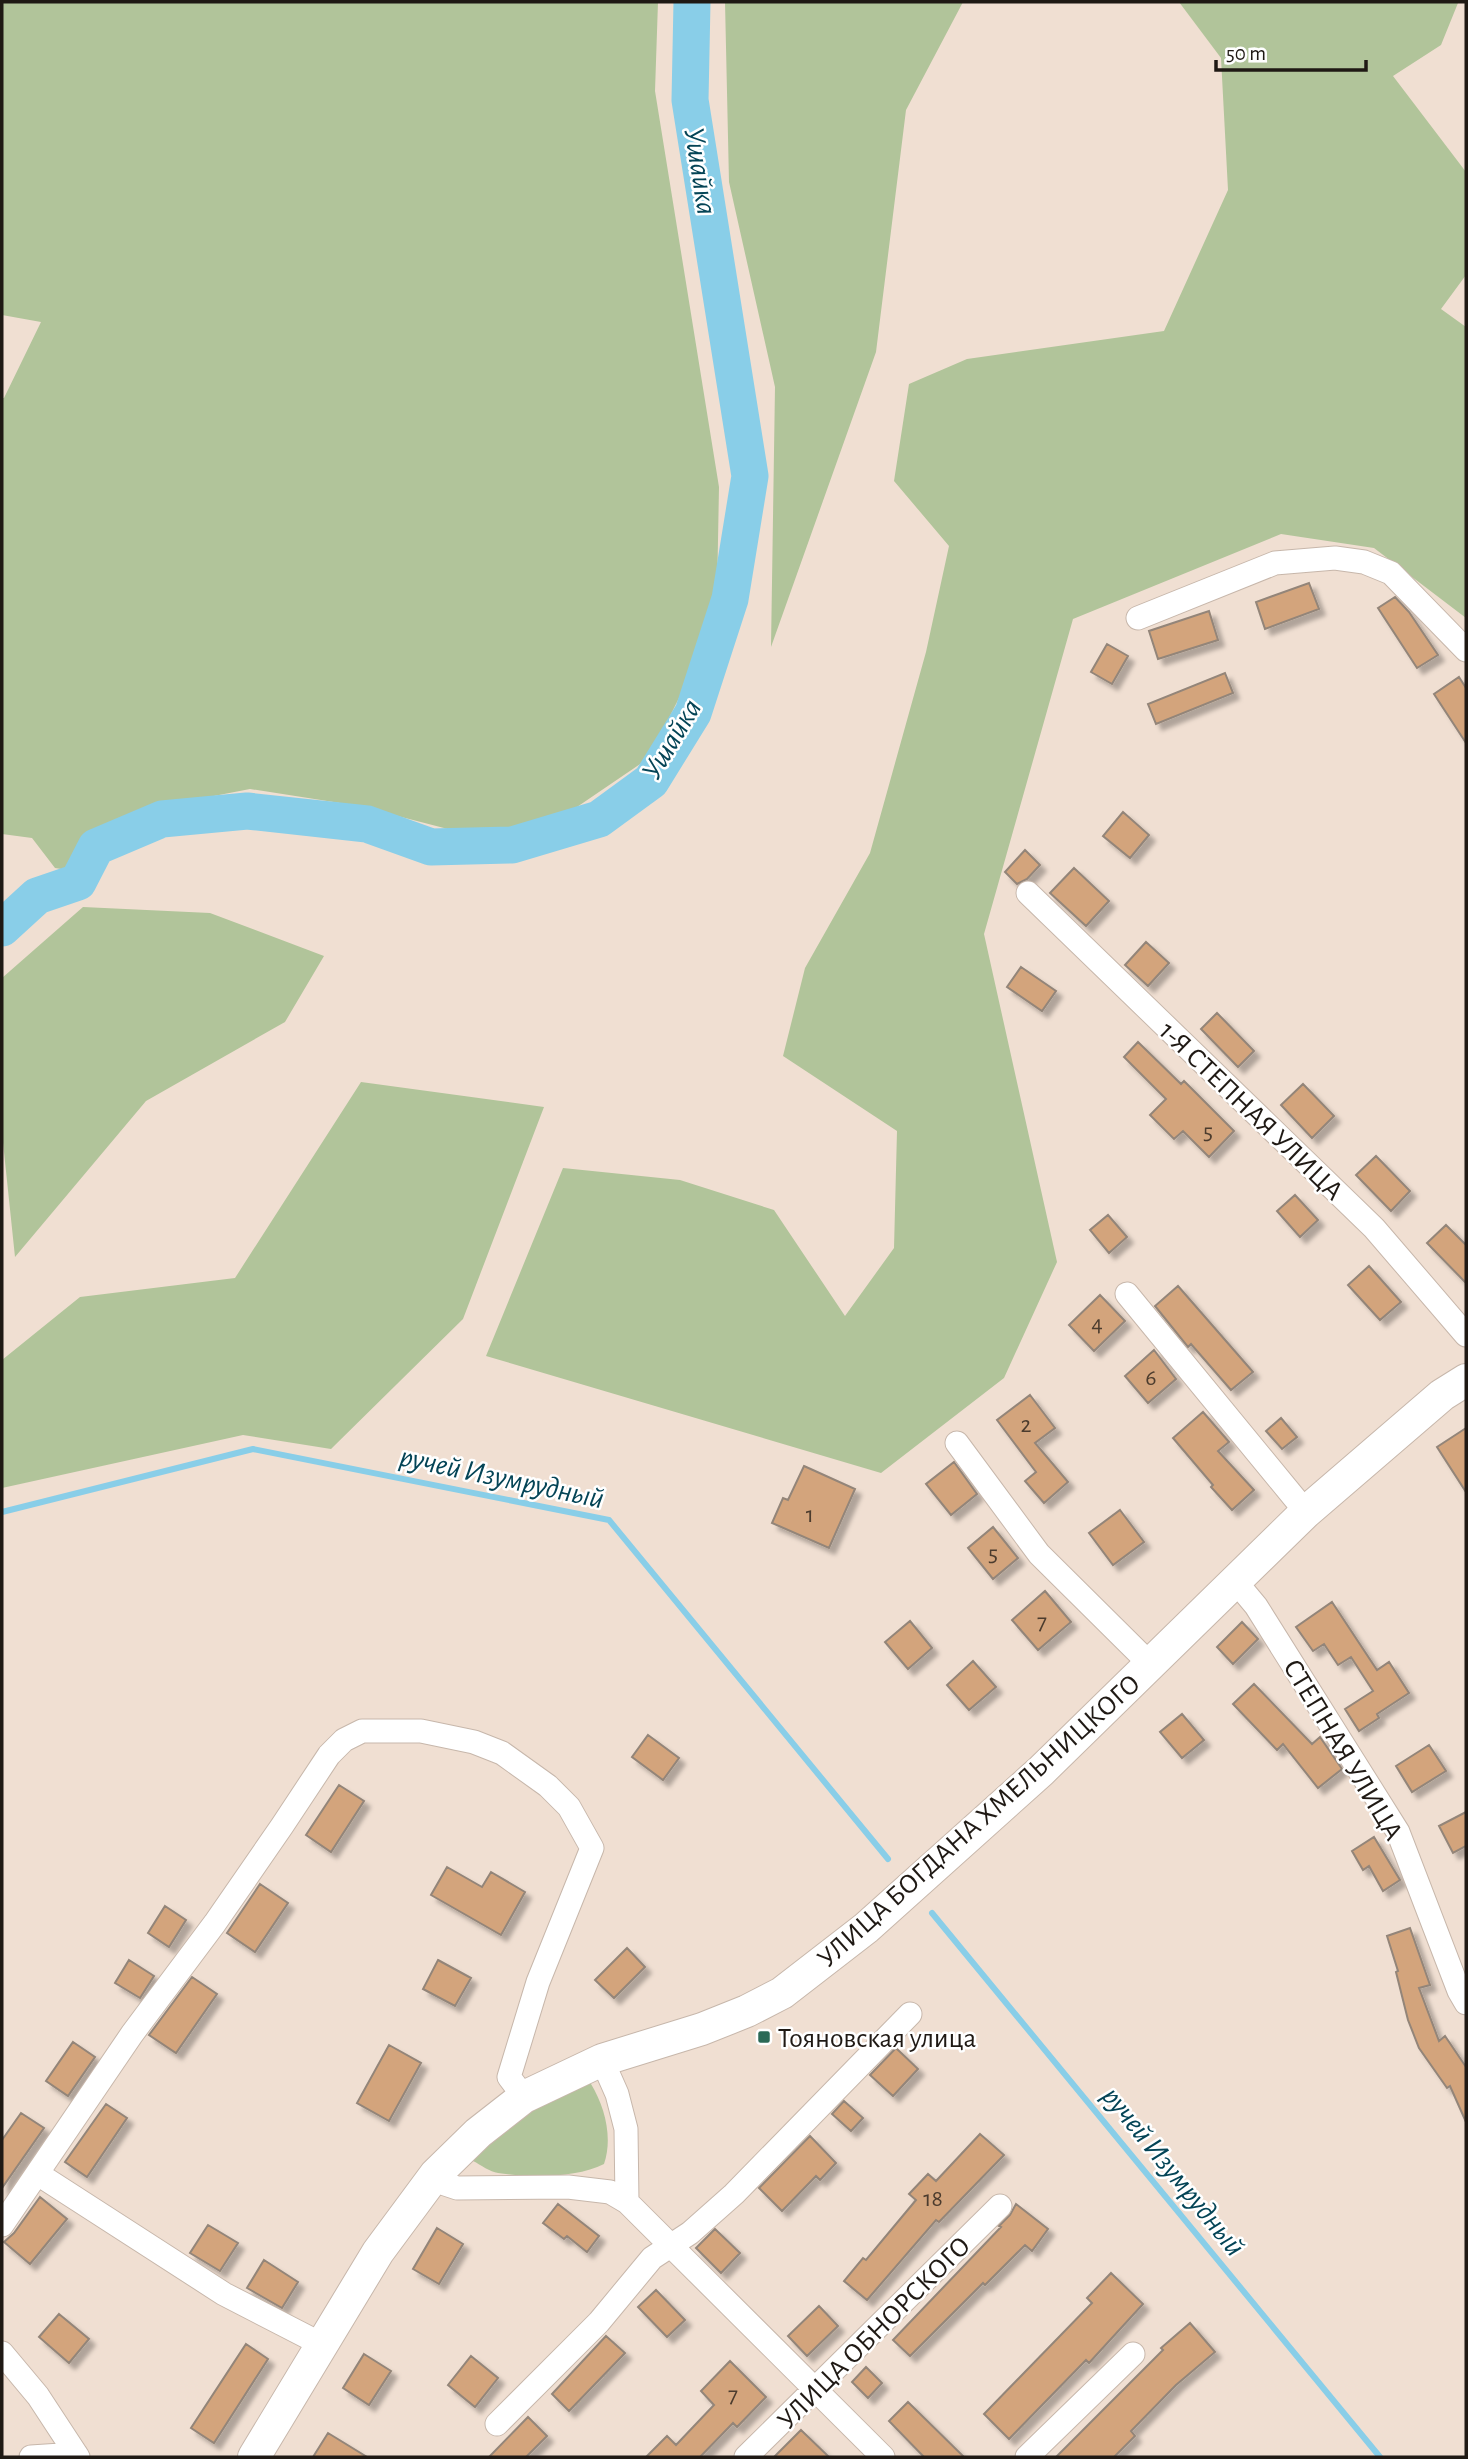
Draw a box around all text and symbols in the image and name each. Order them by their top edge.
scale bar [1216,28,1366,72]
text: 50 m [1226,43,1266,64]
water label: Ушайка [678,125,722,217]
water label: Ушайка [636,694,707,785]
street label: 1-Я СТЕПНАЯ УЛИЦА [1153,1017,1348,1206]
house number: 5 [1203,1120,1213,1144]
house number: 4 [1091,1312,1103,1336]
house number: 6 [1145,1366,1157,1390]
house number: 2 [1021,1413,1032,1437]
water label: ручей Изумрудный [397,1442,607,1514]
house number: 1 [806,1503,814,1527]
house number: 5 [988,1542,998,1566]
house number: 7 [1037,1610,1047,1634]
street label: СТЕПНАЯ УЛИЦА [1277,1655,1407,1846]
street label: УЛИЦА БОГДАНА ХМЕЛЬНИЦКОГО [813,1670,1146,1973]
place label: Тояновская улица [778,2025,977,2053]
marker: Тояновская улица [756,2029,772,2045]
water label: ручей Изумрудный [1096,2081,1250,2262]
house number: 18 [923,2187,943,2211]
street label: УЛИЦА ОБНОРСКОГО [773,2232,976,2435]
house number: 7 [728,2383,738,2407]

